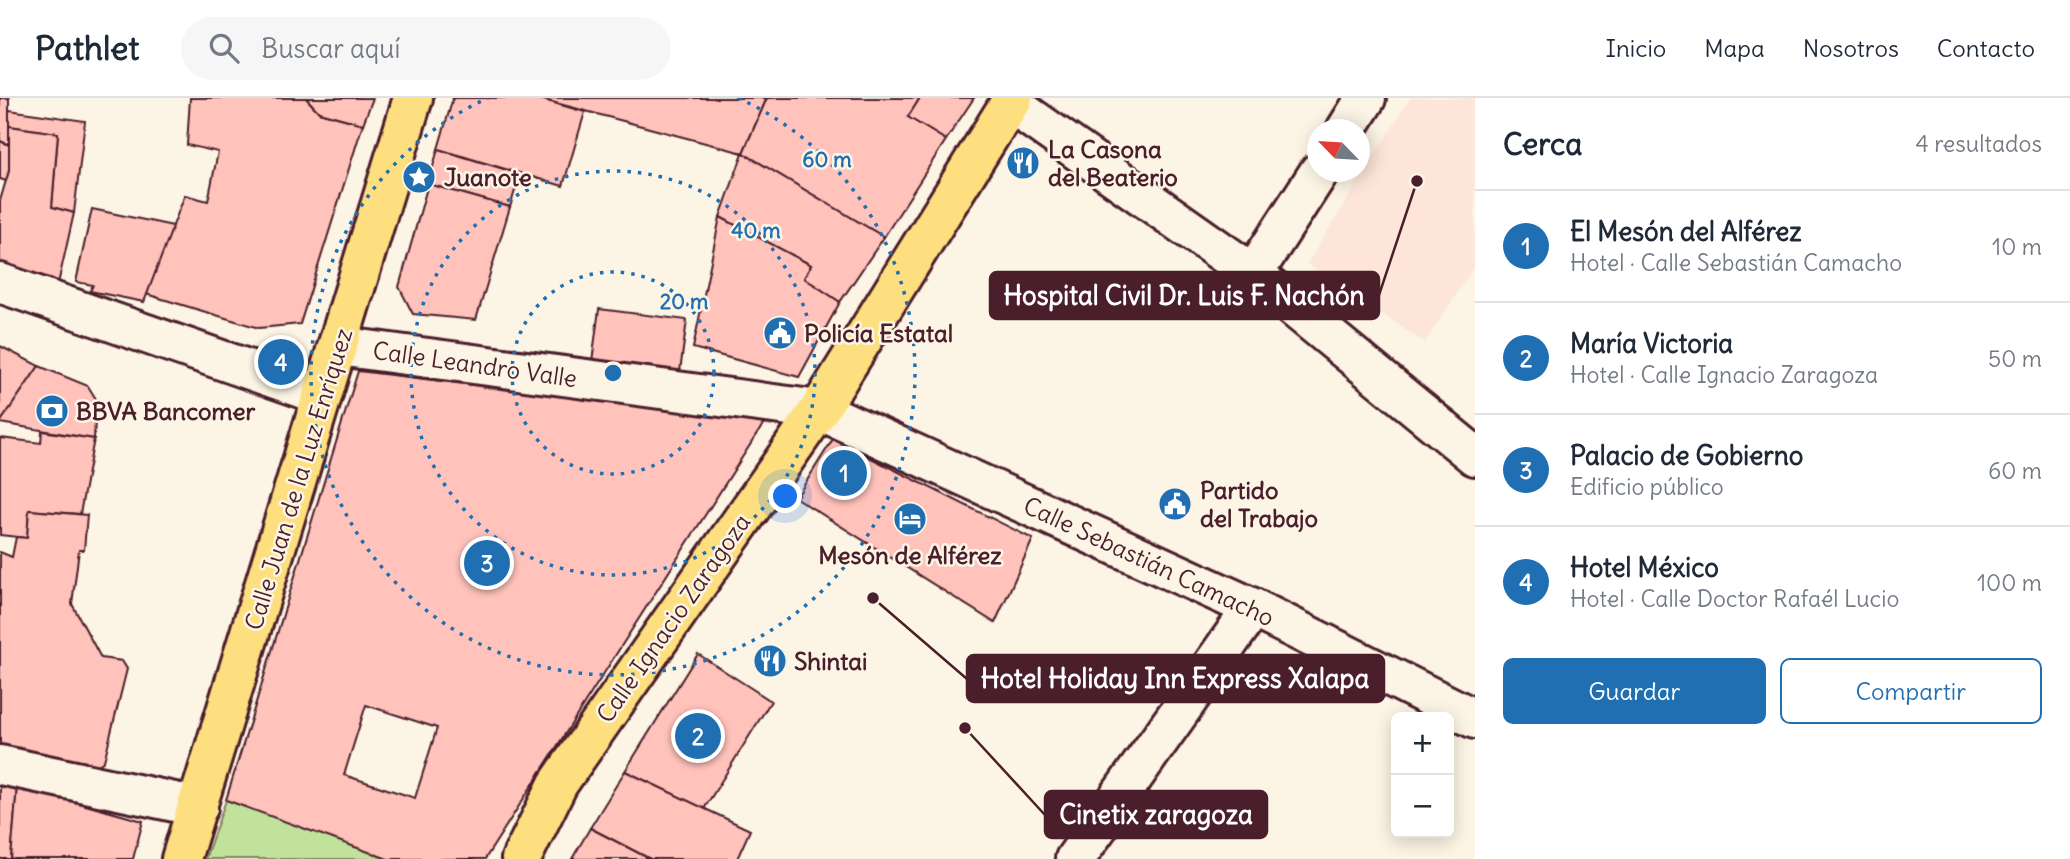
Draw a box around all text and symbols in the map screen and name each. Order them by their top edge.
search box [181,17,671,80]
text: Pathlet [35,27,139,69]
icon: search [205,29,243,67]
text: Buscar aquí [261,32,400,65]
text: Inicio [1606,33,1666,63]
text: Mapa [1704,33,1765,63]
text: Nosotros [1803,33,1899,63]
text: Contacto [1937,33,2035,63]
north arrow [1307,119,1370,182]
text: Cerca [1503,125,1582,163]
text: 4 resultados [1915,129,2042,158]
place label: La Casona del Beaterio [1048,134,1178,192]
restaurant icon: La Casona del Beaterio [1004,144,1042,182]
text: 60 m [802,146,852,173]
place icon: Juanote [400,158,438,196]
place label: Juanote [444,162,532,192]
text: El Mesón del Alférez [1570,215,1802,248]
text: 40 m [731,217,781,244]
text: 1 [1521,232,1531,261]
text: 10 m [1992,232,2042,261]
text: Hotel · Calle Sebastián Camacho [1570,248,1902,277]
callout: Hospital Civil Dr. Luis F. Nachón [990,272,1379,319]
text: Hospital Civil Dr. Luis F. Nachón [1003,279,1365,312]
text: 20 m [660,288,709,315]
public building icon: Policía Estatal [761,314,799,352]
place label: Policía Estatal [804,318,953,348]
street label: Calle Juan de la Luz Enríquez [238,324,358,634]
text: María Victoria [1570,327,1733,360]
street label: Calle Leandro Valle [371,335,579,393]
pin: 4 [258,336,304,388]
text: 2 [1520,344,1532,373]
text: 50 m [1988,344,2042,373]
text: Hotel · Calle Ignacio Zaragoza [1570,360,1878,389]
centre of rings [601,361,625,385]
bank icon: BBVA Bancomer [33,392,71,430]
place label: BBVA Bancomer [76,396,255,426]
text: Palacio de Gobierno [1570,439,1803,472]
pin: 1 [821,447,867,499]
text: 3 [1519,456,1533,485]
text: 60 m [1988,456,2042,485]
text: Edificio público [1570,472,1724,501]
place label: Partido del Trabajo [1200,475,1318,533]
your location [768,479,802,513]
public building icon: Partido del Trabajo [1156,485,1194,523]
street label: Calle Sebastián Camacho [1019,490,1279,632]
hotel icon: Mesón de Alférez [891,500,929,538]
street label: Calle Ignacio Zaragoza [590,508,756,728]
pin: 3 [464,537,510,589]
place label: Mesón de Alférez [818,540,1002,570]
text: Hotel México [1570,551,1719,584]
text: 4 [1519,568,1533,597]
text: 100 m [1977,568,2042,597]
text: Hotel · Calle Doctor Rafaél Lucio [1570,584,1899,613]
restaurant icon: Shintai [751,642,789,680]
place label: Shintai [794,646,867,676]
callout: Hotel Holiday Inn Express Xalapa [967,655,1384,702]
button: Guardar [1503,658,1766,724]
button: Compartir [1780,658,2042,724]
text: Hotel Holiday Inn Express Xalapa [981,662,1369,695]
pin: 2 [675,710,721,762]
map controls [1391,712,1454,838]
button: + [1391,712,1454,775]
button: − [1391,775,1454,838]
callout: Cinetix zaragoza [1045,791,1267,838]
text: Cinetix zaragoza [1059,798,1253,831]

